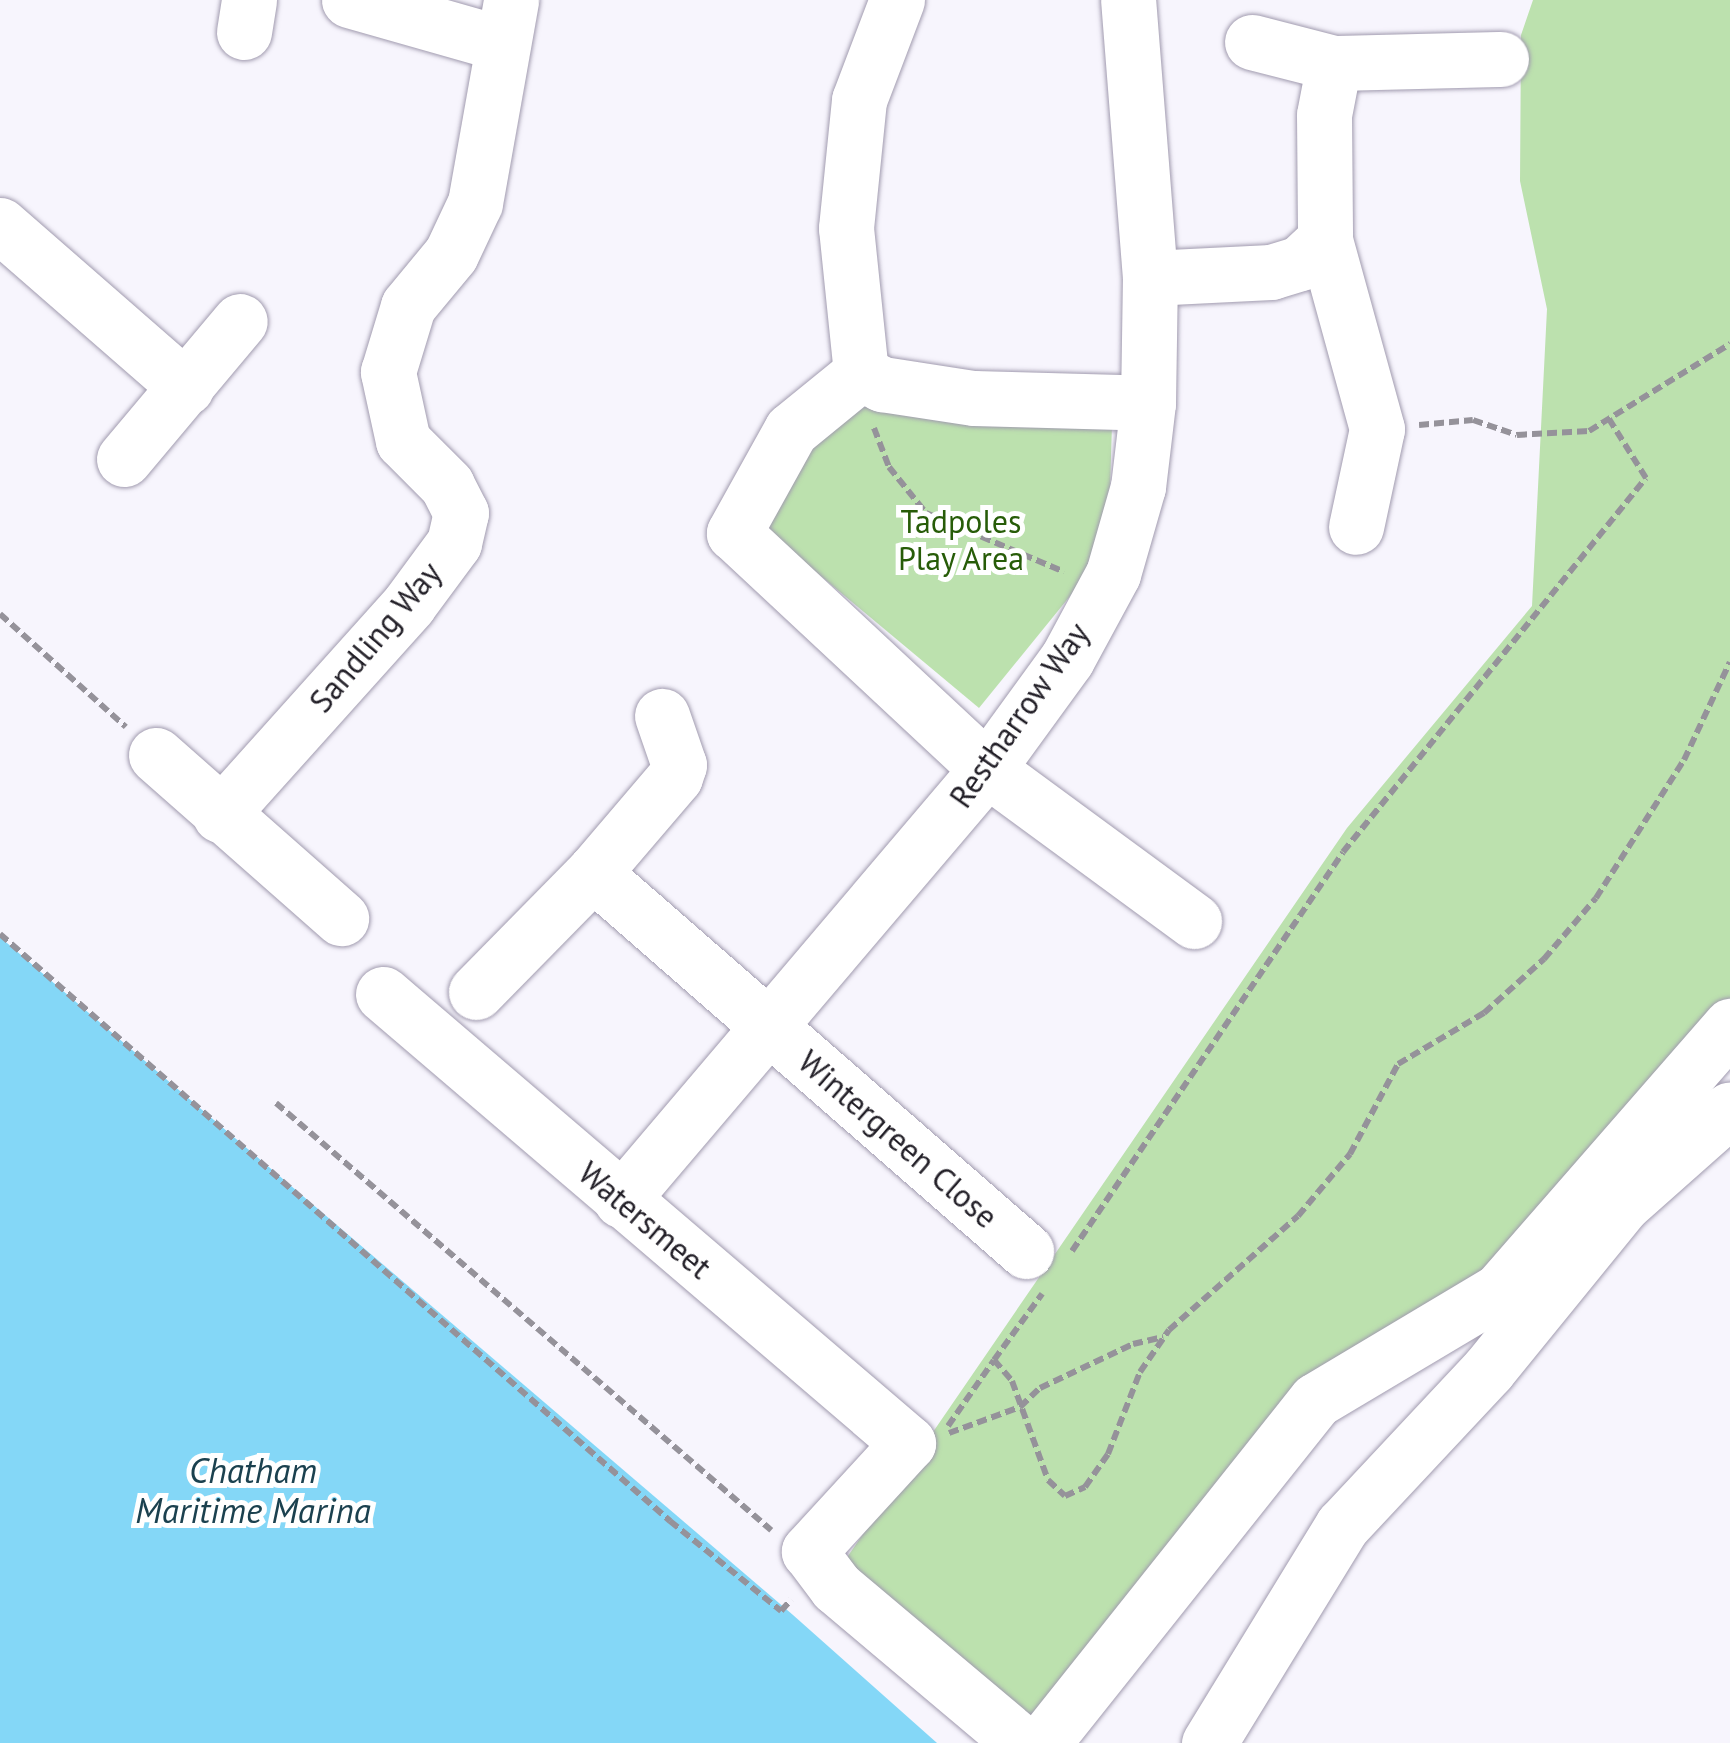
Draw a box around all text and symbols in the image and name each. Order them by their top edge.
park label: Tadpoles Play Area [897,503,1025,578]
street label: Sandling Way [301,554,449,720]
street label: Restharrow Way [941,615,1097,815]
street label: Wintergreen Close [791,1042,1005,1236]
street label: Watersmeet [571,1153,719,1287]
water label: Chatham Maritime Marina [135,1449,371,1531]

